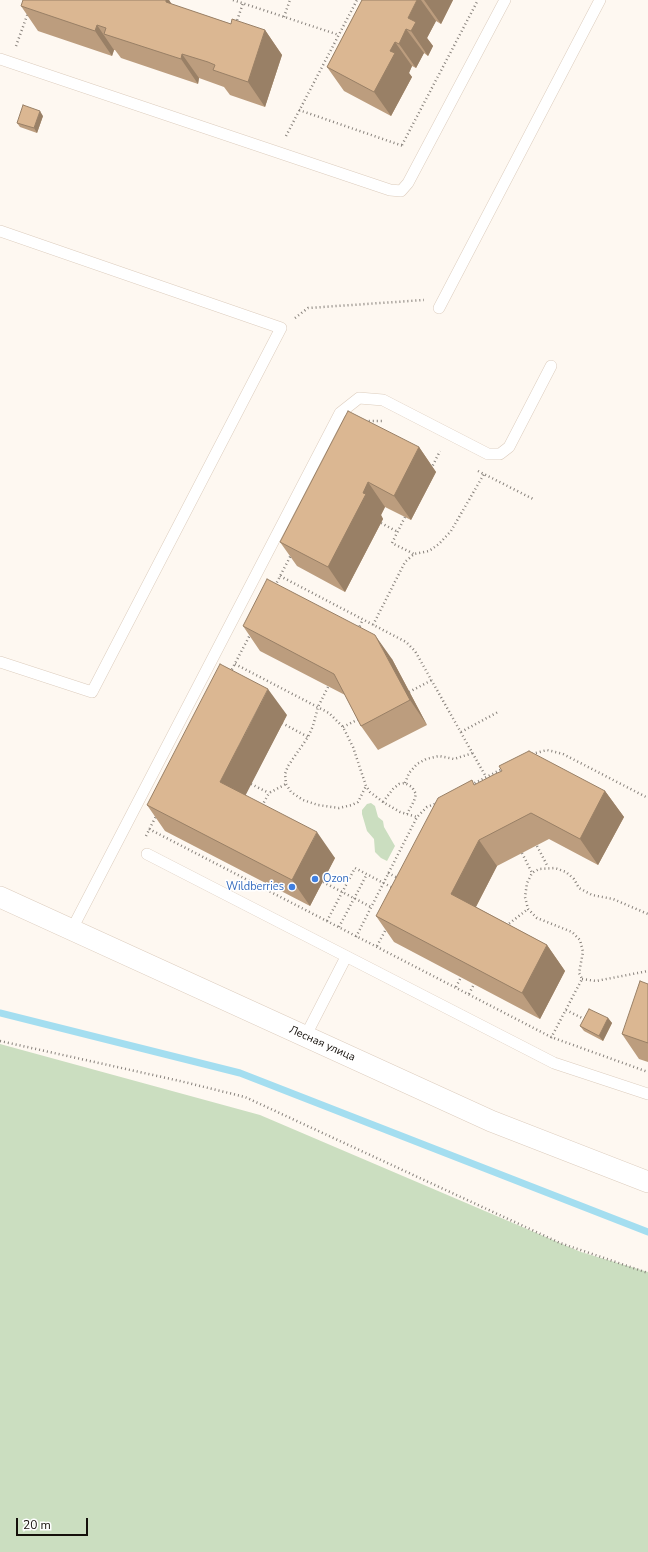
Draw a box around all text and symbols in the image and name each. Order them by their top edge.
place label: Ozon [323,872,349,886]
marker: Ozon [310,874,320,884]
place label: Wildberries [226,880,284,894]
marker: Wildberries [287,882,297,892]
street label: Лесная улица [287,1024,357,1064]
scale bar [18,1510,90,1536]
text: 20 m [23,1517,51,1533]

